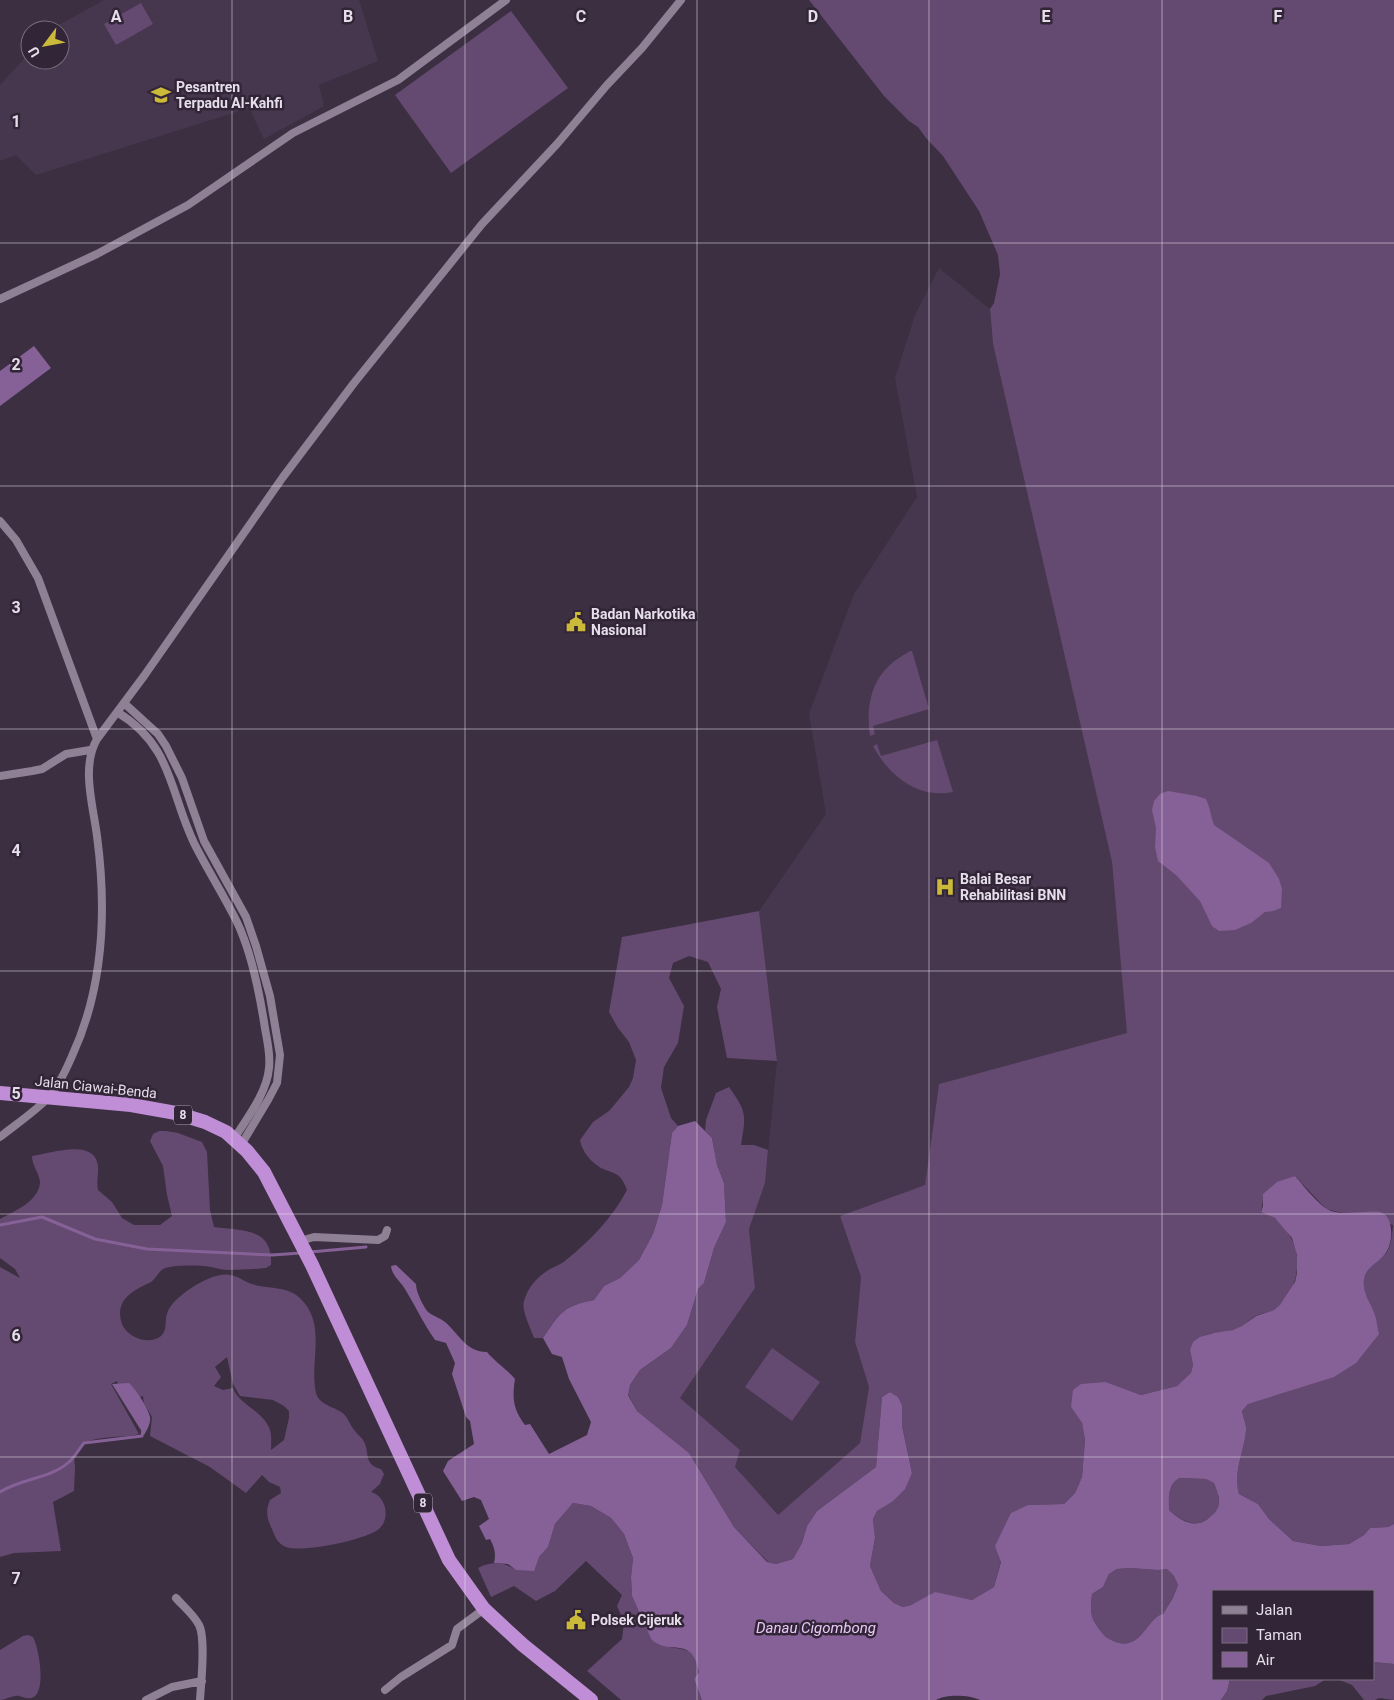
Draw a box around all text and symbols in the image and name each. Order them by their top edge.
text: A [111,7,122,26]
text: B [343,7,353,26]
text: C [576,7,586,26]
text: D [808,7,818,26]
text: E [1042,7,1051,26]
text: F [1274,7,1283,26]
north arrow [20,20,70,70]
text: U [25,44,43,60]
place label: Pesantren Terpadu Al-Kahfi [176,79,283,111]
school or university icon: Pesantren Terpadu Al-Kahfi [150,84,172,106]
text: 1 [11,112,21,131]
text: 2 [11,355,21,374]
text: 3 [11,598,21,617]
place label: Badan Narkotika Nasional [591,606,696,638]
public building icon: Badan Narkotika Nasional [565,611,587,633]
text: 4 [11,841,21,860]
place label: Balai Besar Rehabilitasi BNN [960,871,1066,903]
hospital icon: Balai Besar Rehabilitasi BNN [934,876,956,898]
street label: Jalan Ciawai-Benda [34,1073,158,1101]
text: 5 [11,1084,21,1103]
road number: 8 [174,1106,192,1124]
text: 6 [11,1326,21,1345]
road number: 8 [414,1494,432,1512]
text: 7 [11,1569,21,1588]
legend [1212,1590,1374,1680]
text: Jalan [1256,1601,1293,1619]
public building icon: Polsek Cijeruk [565,1609,587,1631]
place label: Polsek Cijeruk [591,1612,682,1628]
water label: Danau Cigombong [756,1619,876,1637]
text: Taman [1256,1626,1302,1644]
text: Air [1256,1651,1275,1669]

